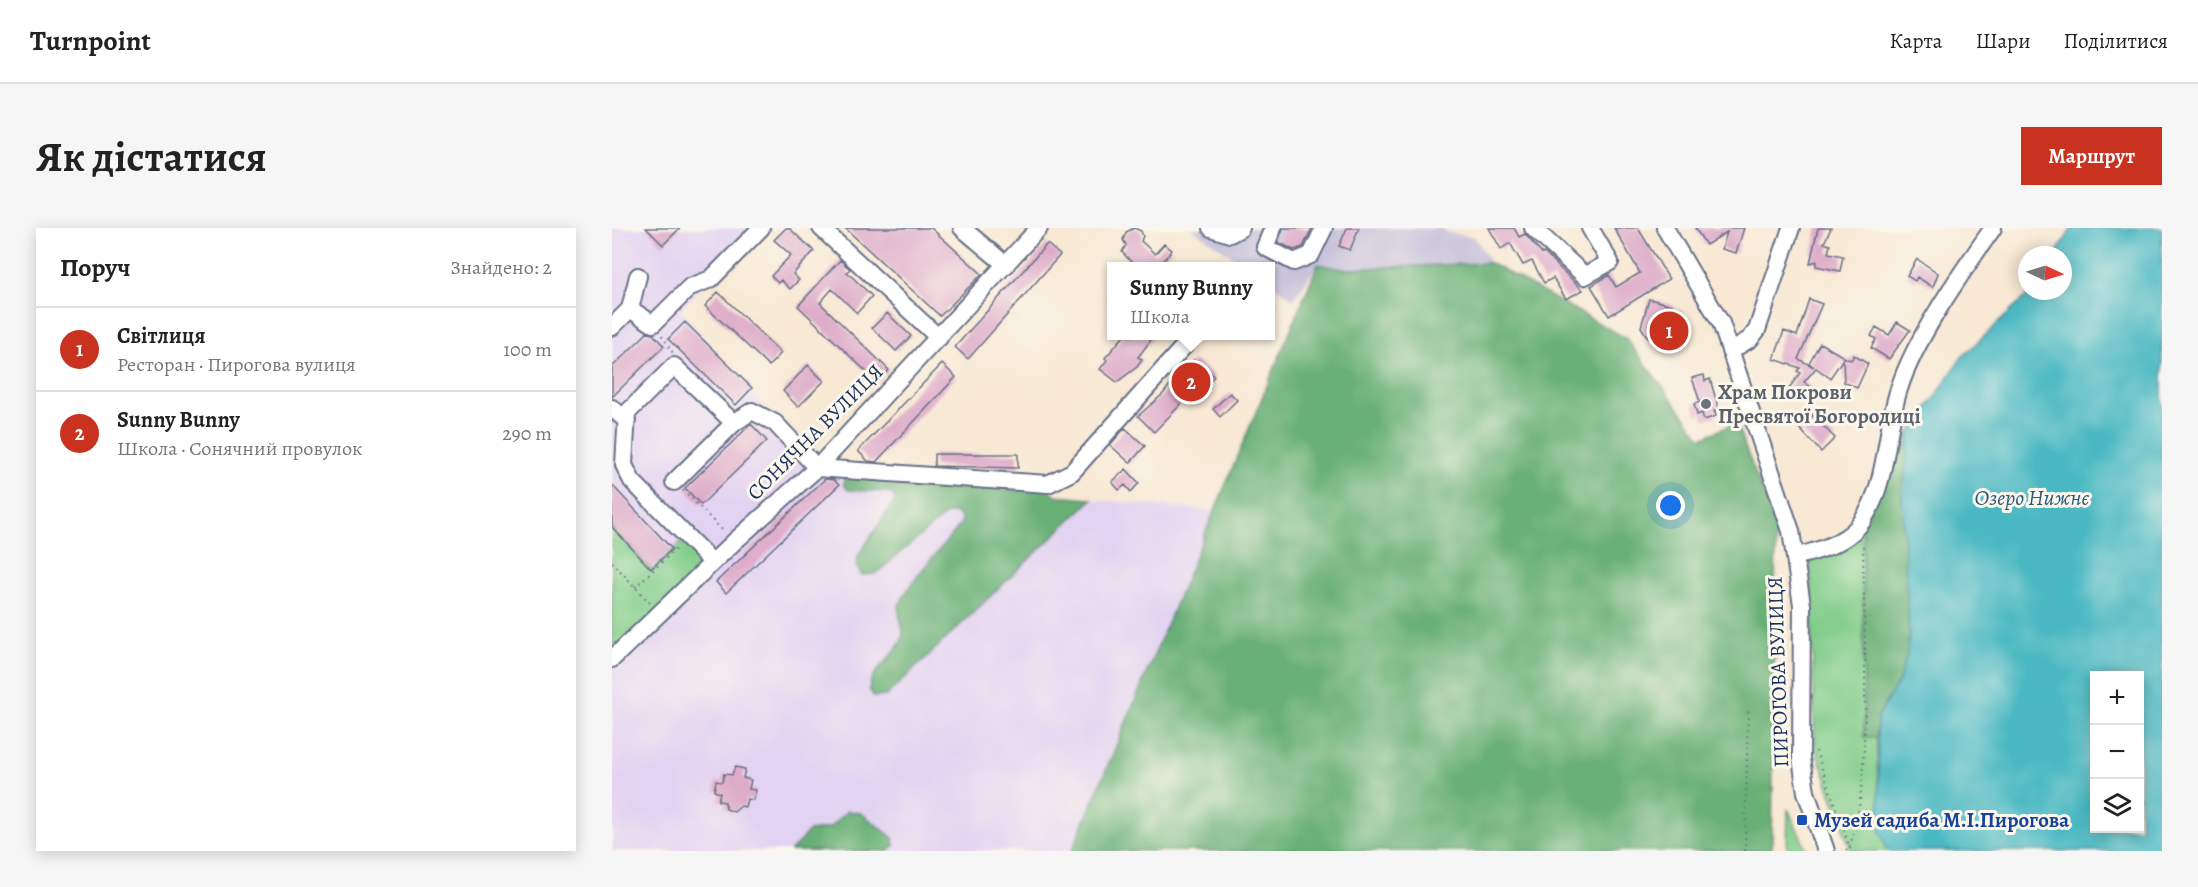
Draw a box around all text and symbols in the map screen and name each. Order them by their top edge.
text: Turnpoint [30,22,151,60]
text: Карта [1890,27,1942,55]
text: Шари [1975,27,2030,55]
text: Поділитися [2063,27,2168,55]
button: Маршрут [2021,127,2162,185]
text: Як дістатися [36,128,267,185]
north arrow [2018,246,2072,300]
text: Поруч [60,250,131,285]
text: Знайдено: 2 [450,254,552,281]
popup [1107,262,1275,340]
text: Sunny Bunny [1130,273,1252,303]
text: Школа [1130,303,1190,330]
pin: 1 [1650,308,1688,354]
text: Світлиця [117,321,206,351]
text: 1 [76,336,83,363]
text: 100 m [503,336,552,363]
text: Ресторан · Пирогова вулиця [117,351,356,378]
street label: СОНЯЧНА ВУЛИЦЯ [741,358,889,506]
pin: 2 [1172,360,1210,404]
place label: Храм Покрови Пресвятої Богородиці [1718,378,1921,430]
marker: Храм Покрови Пресвятої Богородиці [1699,397,1713,411]
text: Sunny Bunny [117,405,240,435]
text: 2 [75,420,84,447]
text: 290 m [502,420,552,447]
text: Школа · Сонячний провулок [117,435,362,462]
water label: Озеро Нижнє [1975,483,2090,513]
your location [1656,491,1685,520]
street label: ПИРОГОВА ВУЛИЦЯ [1761,576,1795,768]
map controls [2090,671,2144,833]
button: + [2090,671,2144,725]
button: − [2090,725,2144,779]
button: layers [2090,779,2144,833]
place label: Музей садиба М.І.Пирогова [1814,806,2069,834]
marker: Музей садиба М.І.Пирогова [1795,813,1809,827]

